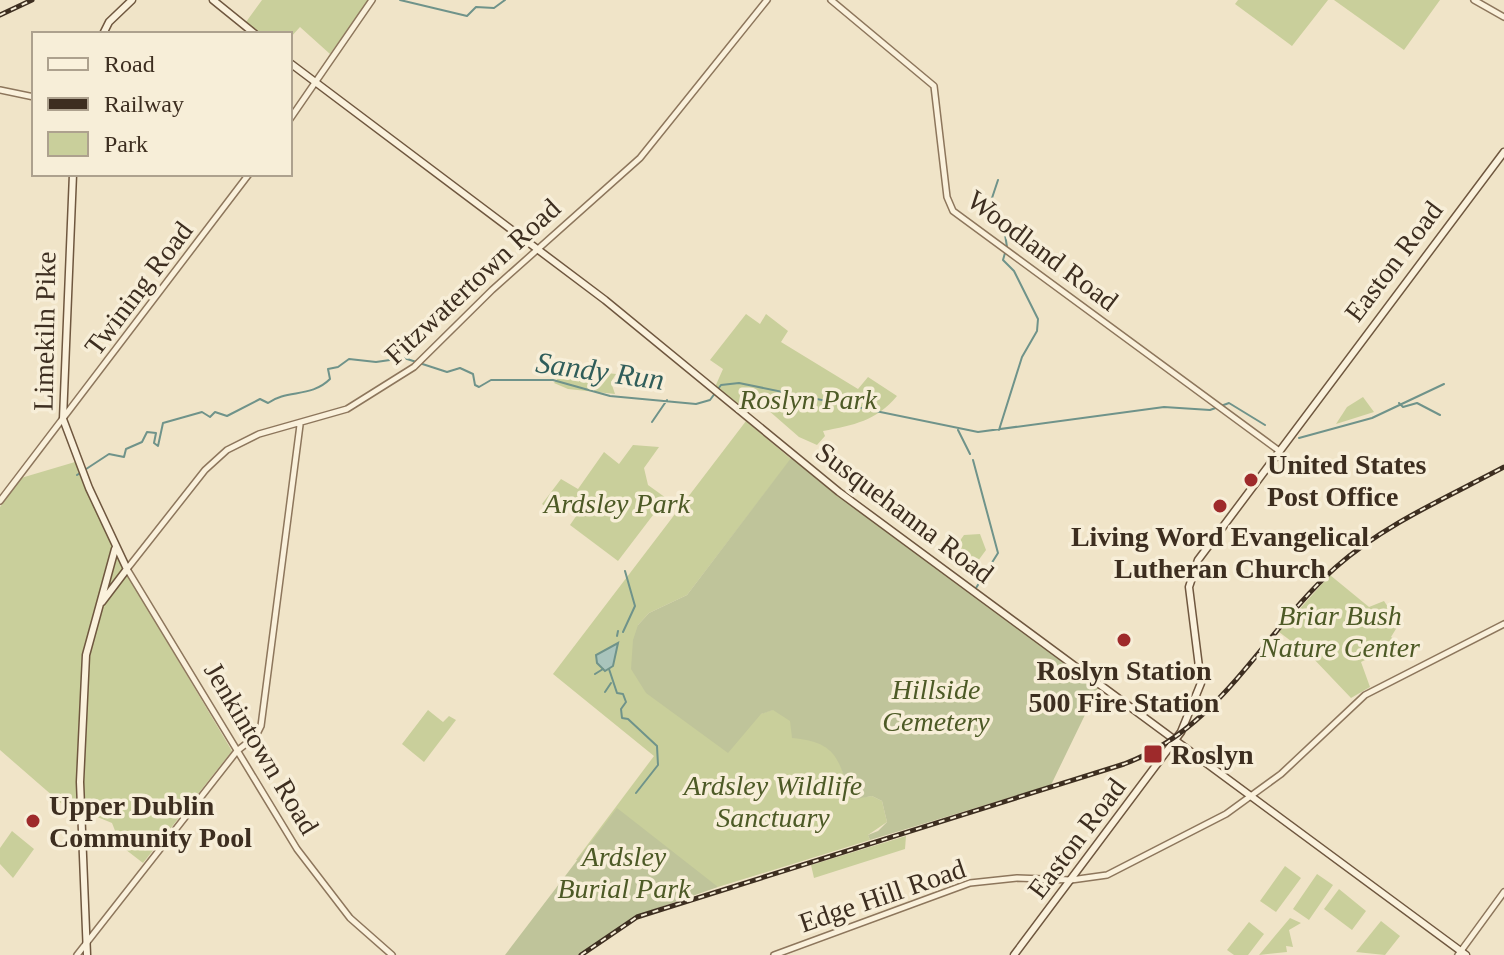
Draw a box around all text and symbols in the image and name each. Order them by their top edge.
legend [32,32,292,176]
text: Road [104,51,155,77]
text: Railway [104,91,184,117]
text: Park [104,131,148,157]
street label: Woodland Road [961,184,1124,317]
street label: Fitzwatertown Road [378,192,566,370]
street label: Easton Road [1338,195,1449,327]
street label: Twining Road [78,215,199,361]
street label: Limekiln Pike [28,251,61,411]
water label: Sandy Run [534,345,666,396]
park label: Roslyn Park [738,384,877,415]
street label: Susquehanna Road [810,436,999,589]
place label: United States Post Office [1267,449,1427,512]
marker: United States Post Office [1242,471,1260,489]
park label: Ardsley Park [542,488,691,519]
marker: Living Word Evangelical Lutheran Church [1211,497,1229,515]
place label: Living Word Evangelical Lutheran Church [1071,521,1369,584]
park label: Briar Bush Nature Center [1259,600,1420,663]
marker: Roslyn Station 500 Fire Station [1115,631,1133,649]
place label: Roslyn Station 500 Fire Station [1029,655,1220,718]
street label: Jenkintown Road [198,657,325,840]
park label: Hillside Cemetery [882,674,990,737]
place label: Roslyn [1171,739,1254,770]
marker: Roslyn [1142,743,1164,765]
park label: Ardsley Wildlife Sanctuary [682,770,862,833]
street label: Easton Road [1021,772,1132,904]
place label: Upper Dublin Community Pool [49,790,252,853]
marker: Upper Dublin Community Pool [24,812,42,830]
park label: Ardsley Burial Park [558,841,691,904]
street label: Edge Hill Road [795,852,970,938]

